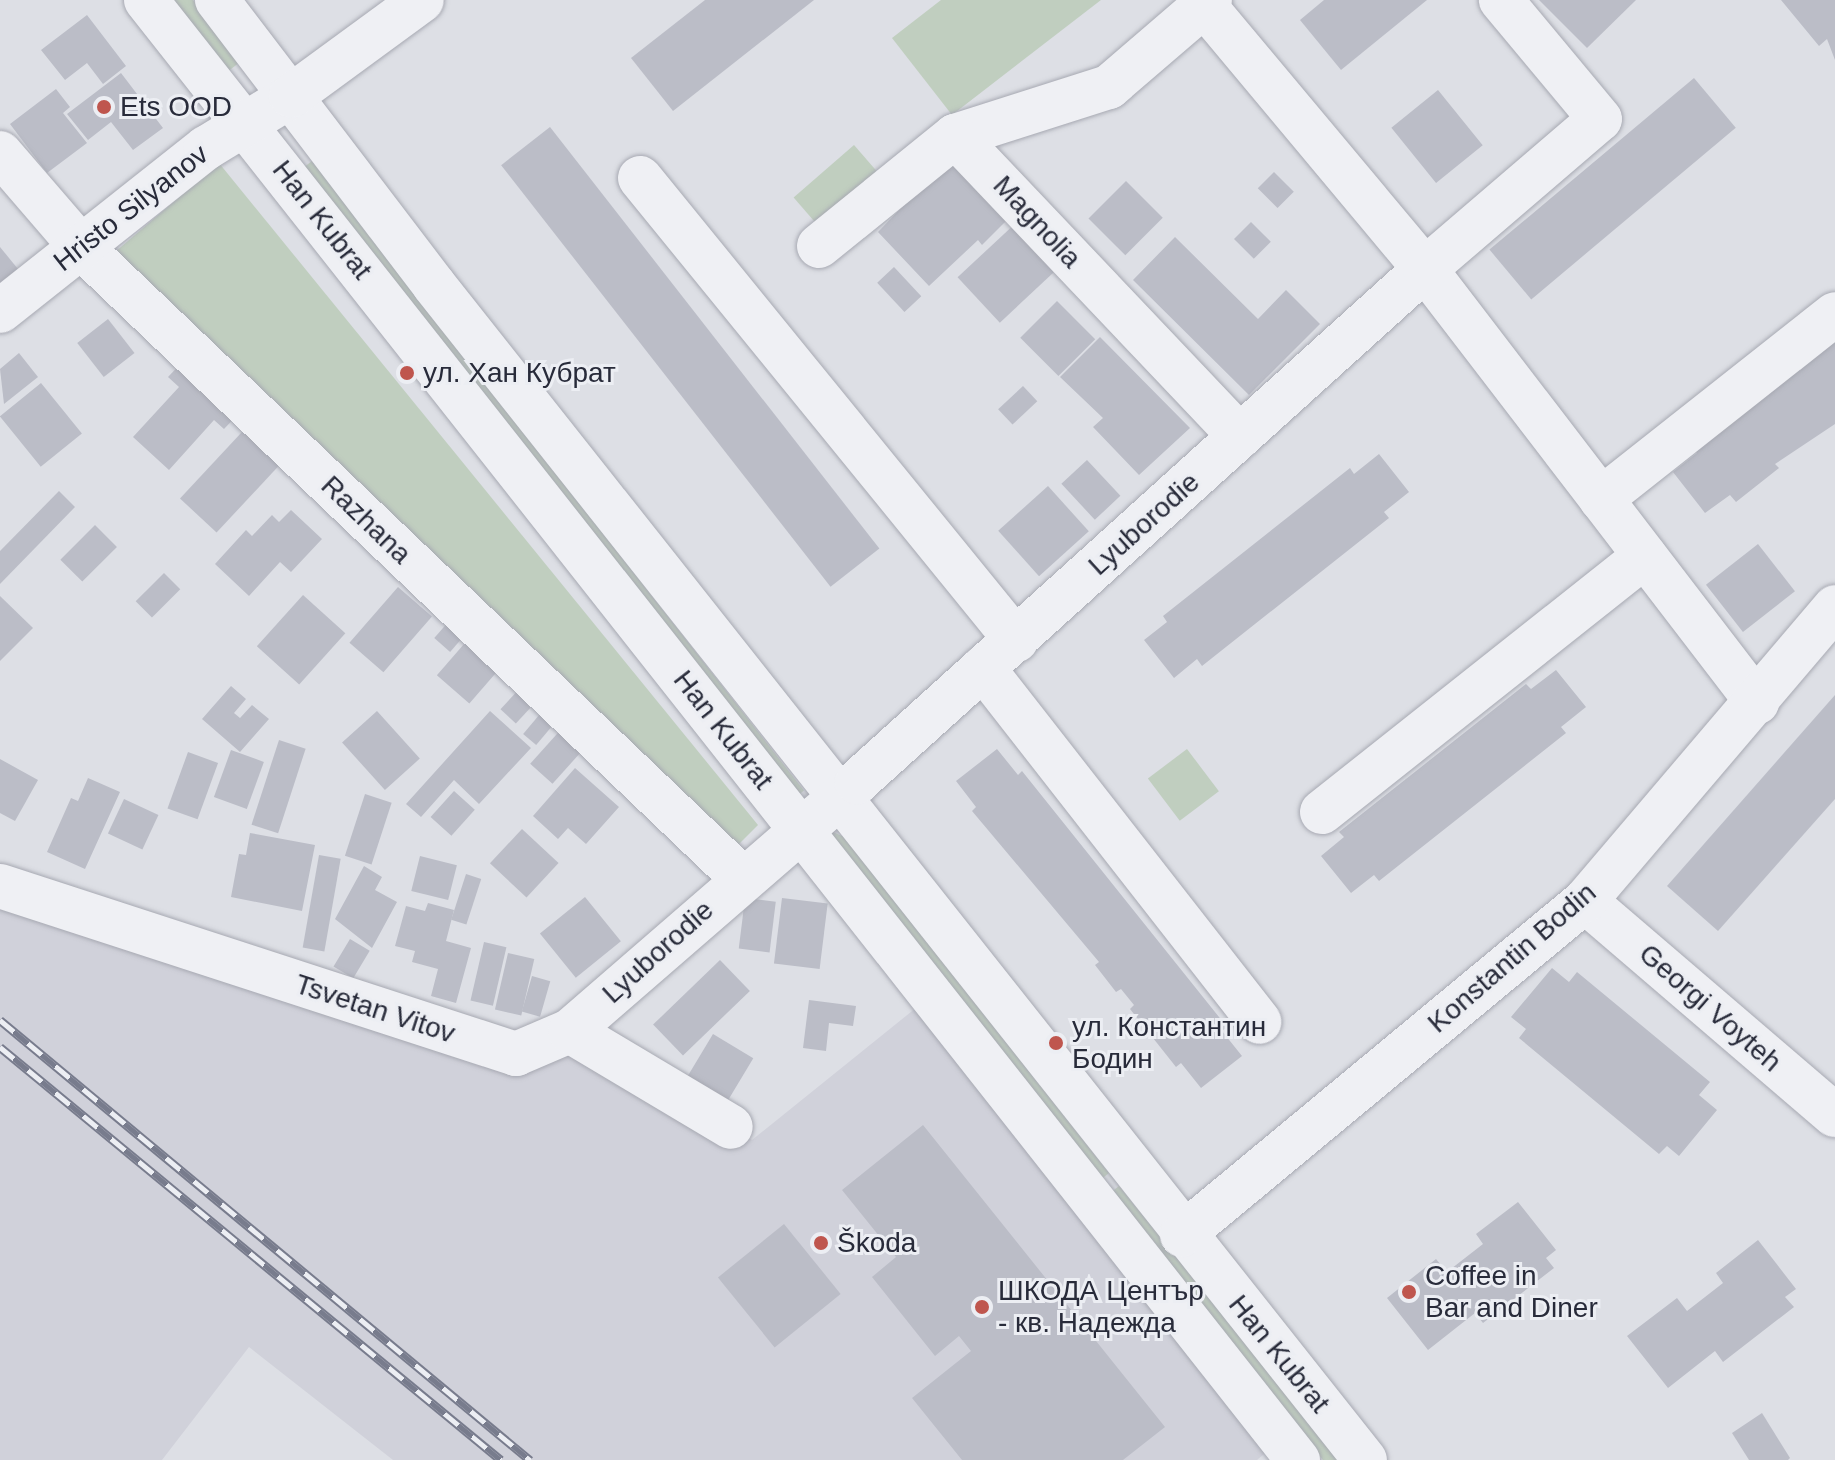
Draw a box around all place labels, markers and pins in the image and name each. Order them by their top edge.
place label: Ets OOD [120,90,232,124]
marker: Ets OOD [95,98,113,116]
place label: ул. Хан Кубрат [423,356,616,390]
marker: ул. Хан Кубрат [398,364,416,382]
place label: ул. Константин Бодин [1072,1010,1266,1076]
marker: ул. Константин Бодин [1047,1034,1065,1052]
place label: Škoda [837,1226,916,1260]
marker: Škoda [812,1234,830,1252]
place label: Coffee in Bar and Diner [1425,1259,1598,1325]
place label: ШКОДА Център - кв. Надежда [998,1274,1204,1340]
marker: Coffee in Bar and Diner [1400,1283,1418,1301]
marker: ШКОДА Център - кв. Надежда [973,1298,991,1316]

